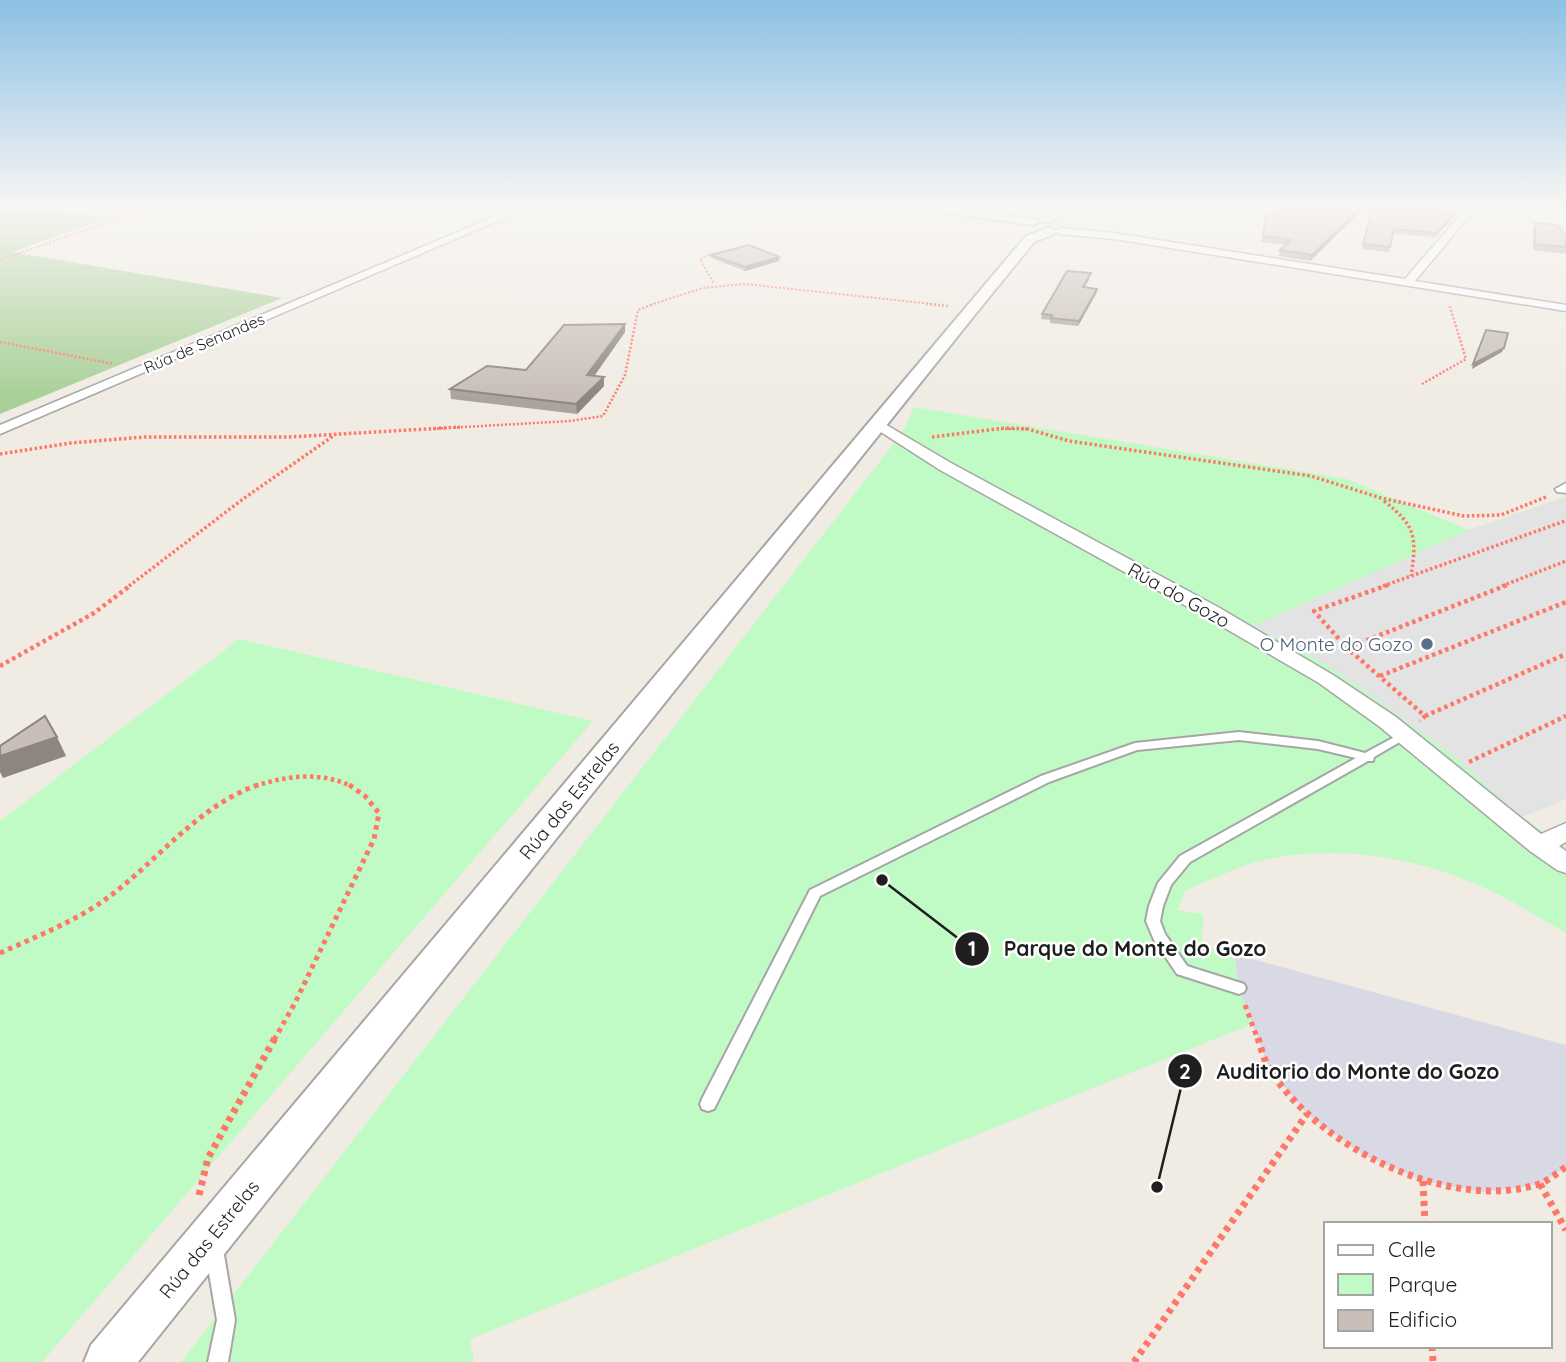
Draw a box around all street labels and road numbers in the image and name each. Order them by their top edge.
street label: Rúa de Senandes [141,309,267,377]
street label: Rúa do Gozo [1124,557,1234,633]
street label: Rúa das Estrelas [514,736,624,864]
street label: Rúa das Estrelas [154,1175,264,1303]

